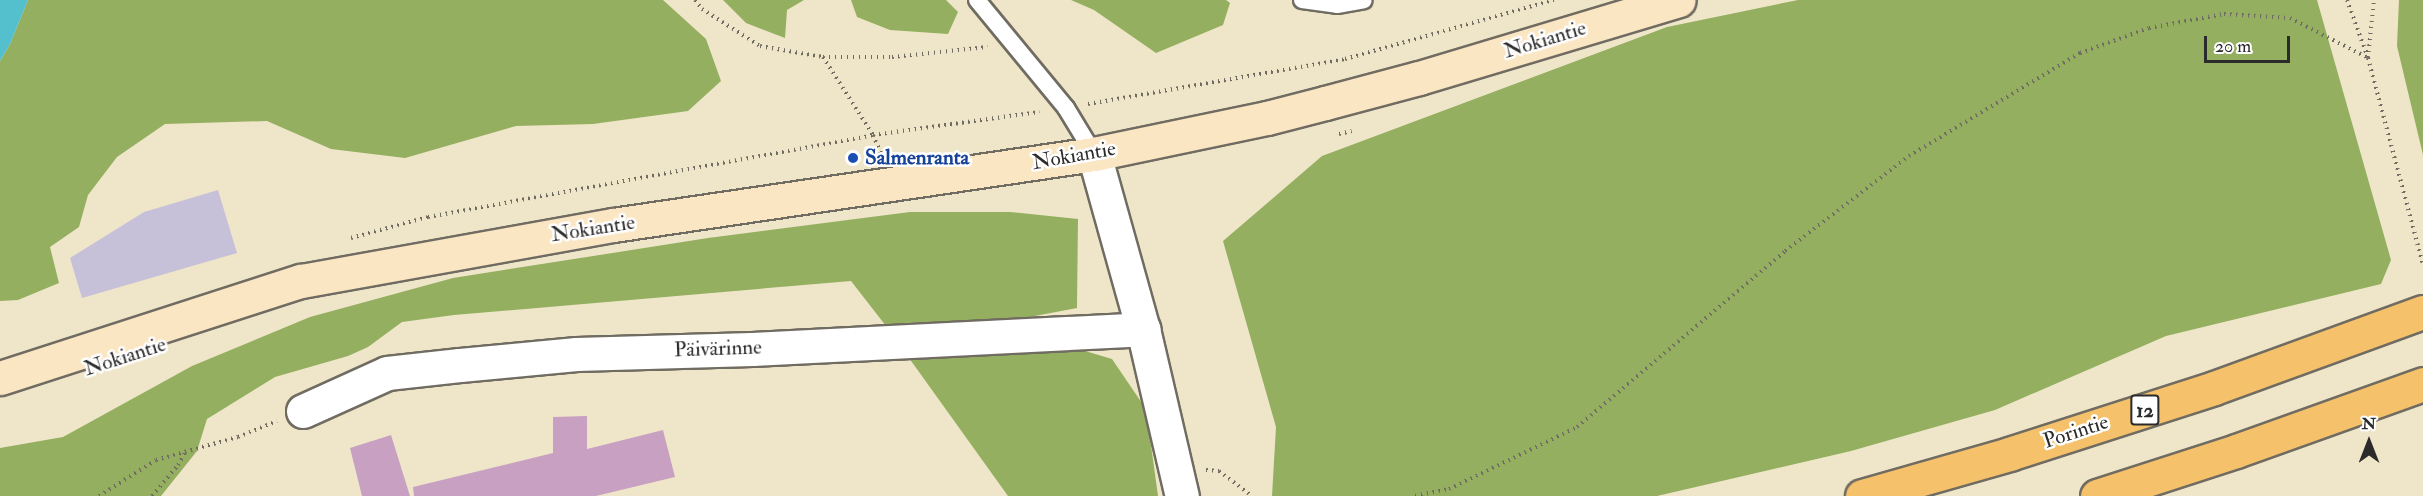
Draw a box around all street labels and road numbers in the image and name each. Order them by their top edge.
street label: Nokiantie [1501,16,1589,64]
street label: Nokiantie [1030,136,1118,176]
street label: Nokiantie [549,210,637,248]
street label: Nokiantie [81,332,169,382]
street label: Päivärinne [674,335,762,363]
road number: 12 [2130,393,2160,427]
street label: Porintie [2040,410,2112,454]

